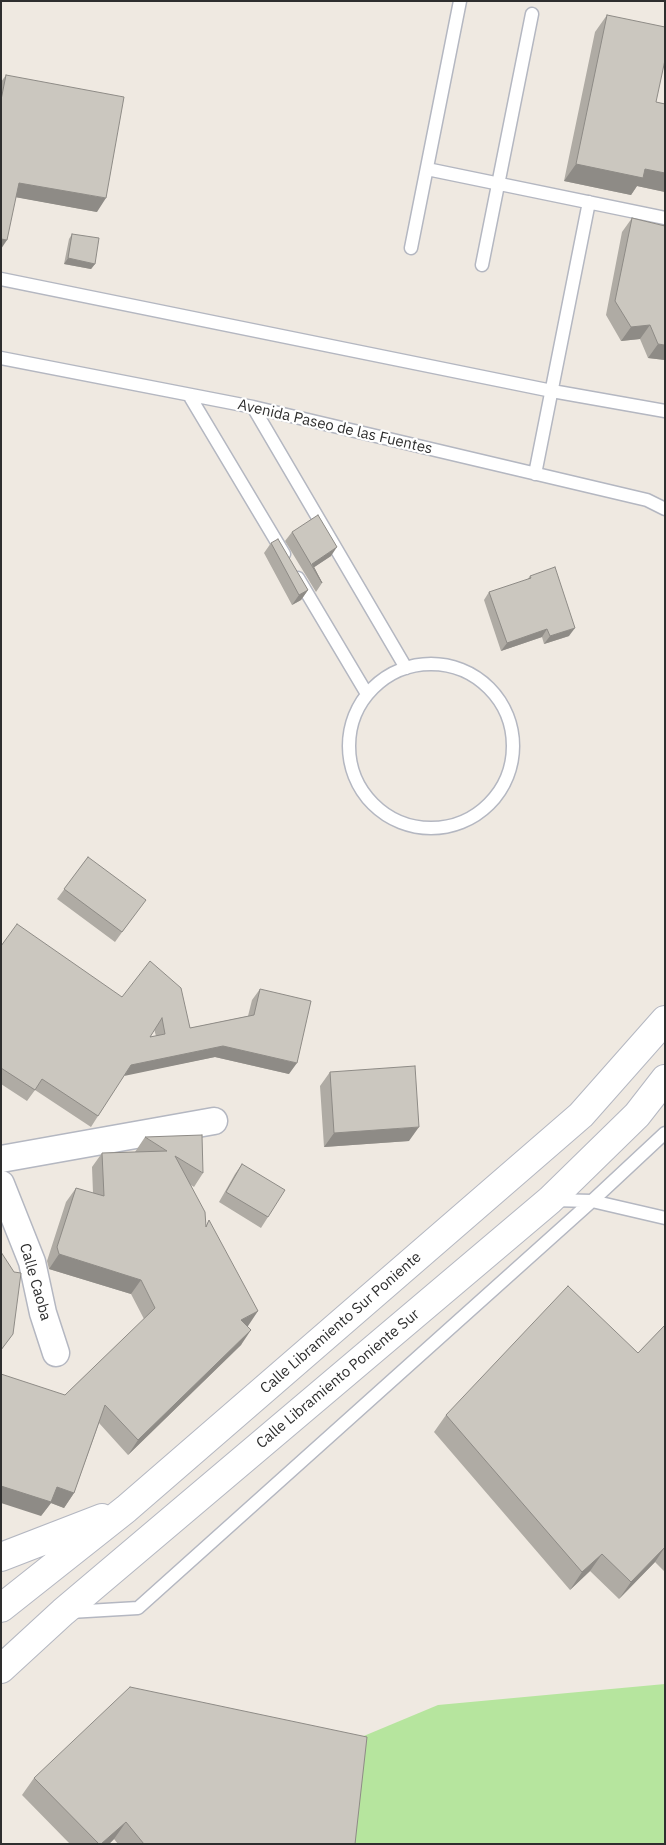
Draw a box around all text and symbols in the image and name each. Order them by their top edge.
street label: Avenida Paseo de las Fuentes [236,396,434,458]
street label: Calle Caoba [15,1241,55,1323]
street label: Calle Libramiento Sur Poniente [257,1248,425,1398]
street label: Calle Libramiento Poniente Sur [253,1305,423,1453]

